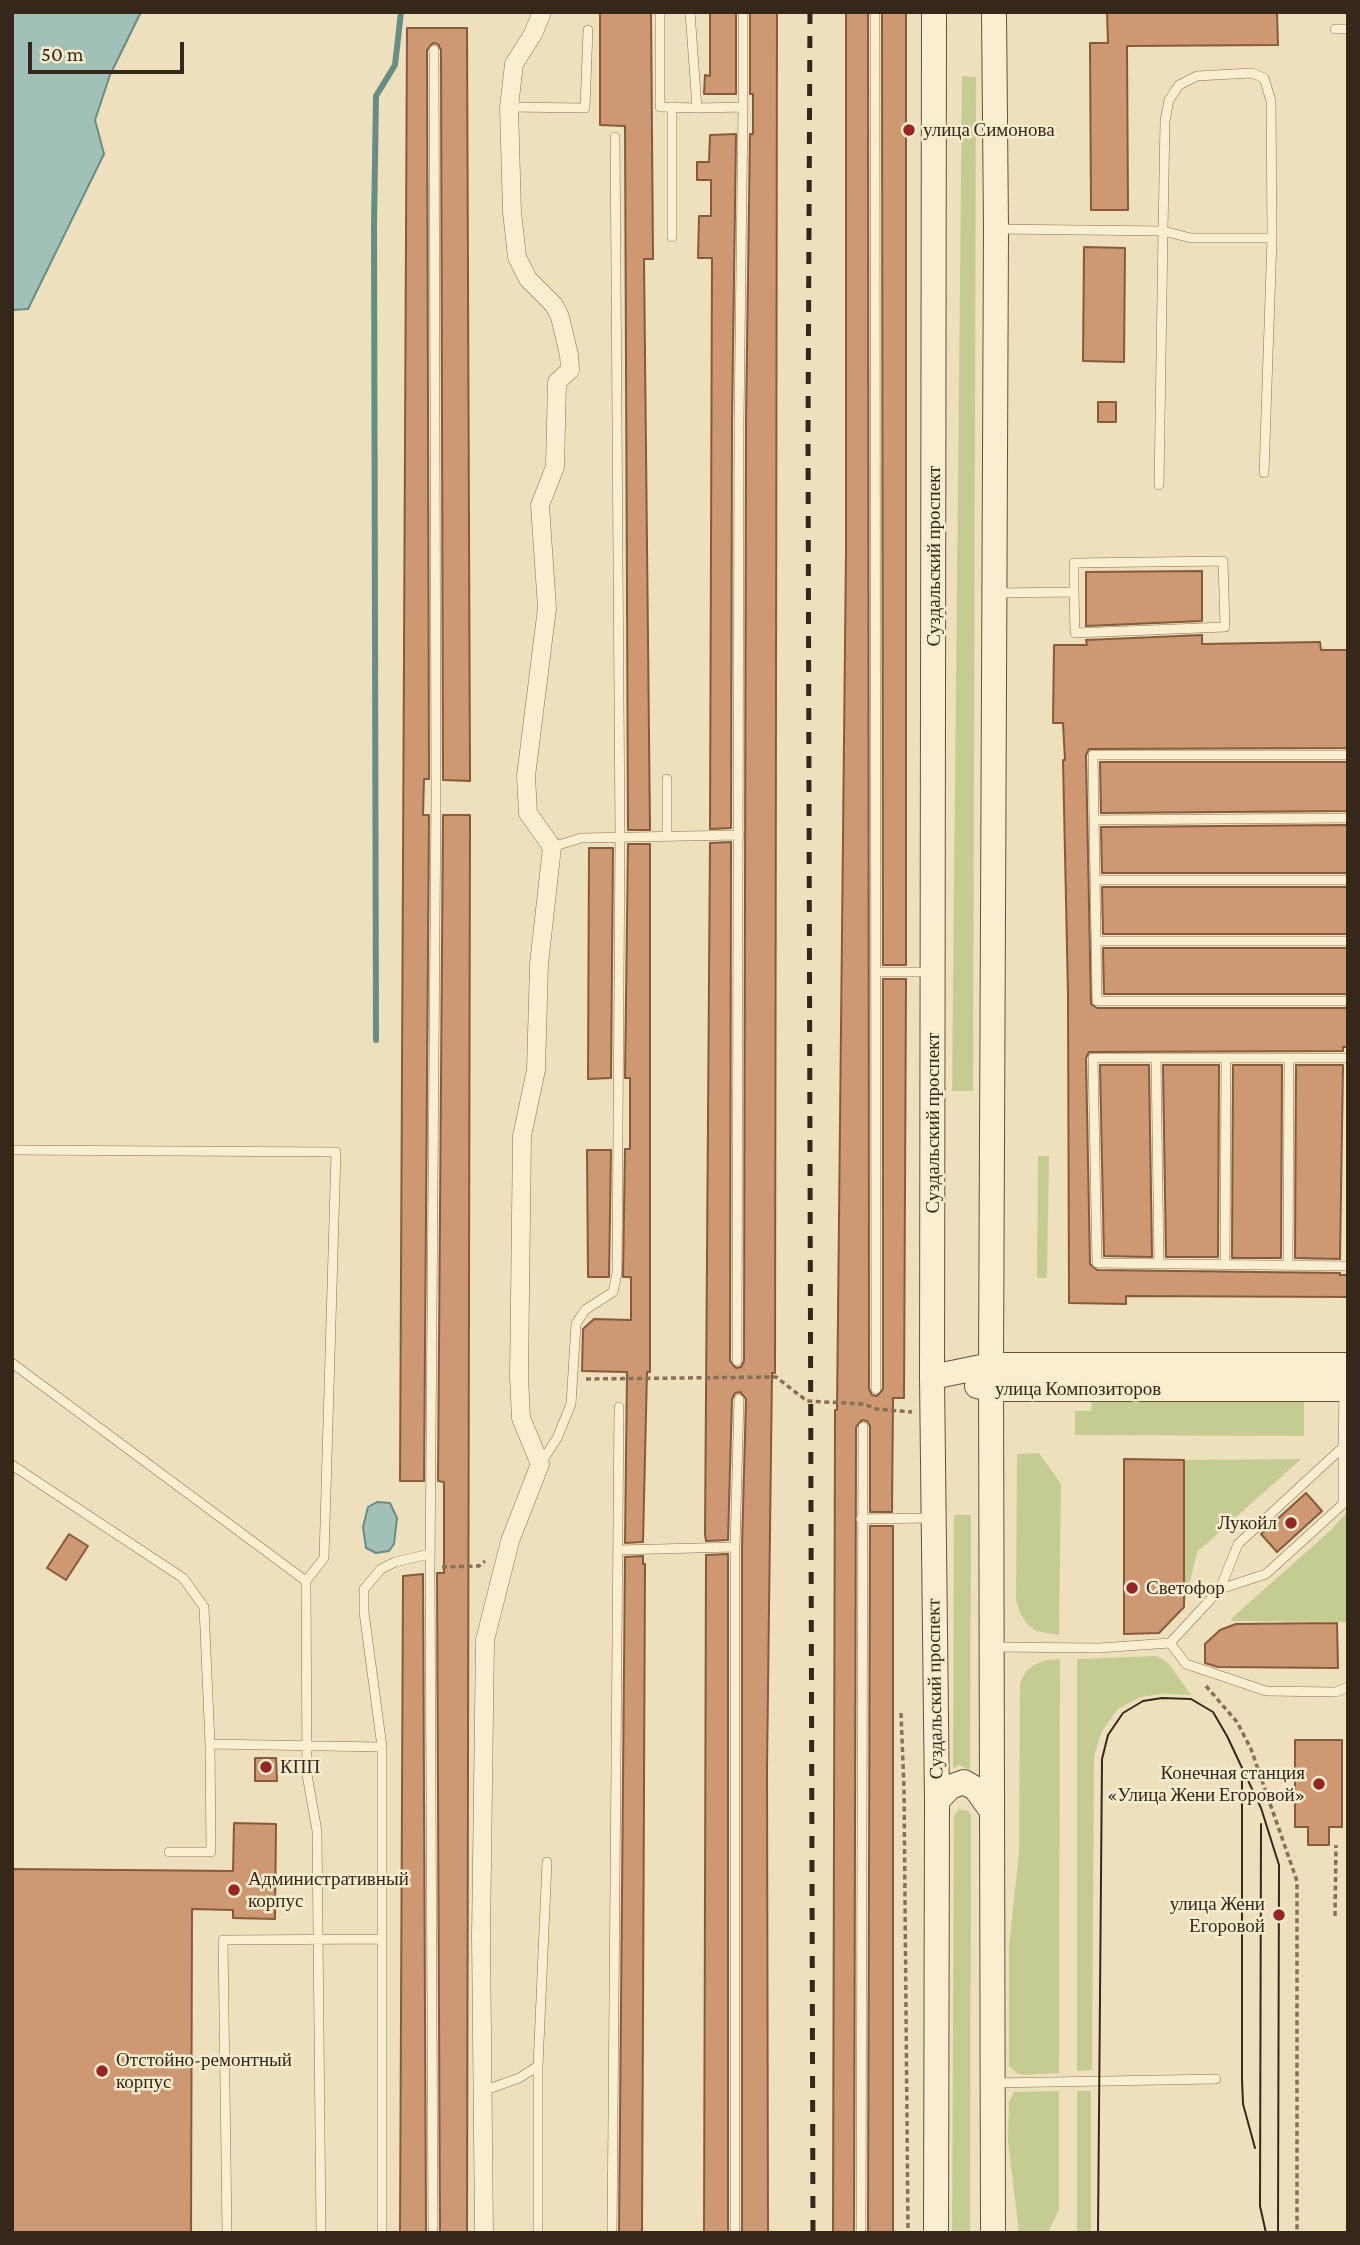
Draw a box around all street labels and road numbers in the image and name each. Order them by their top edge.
street label: Суздальский проспект [923,466,945,646]
street label: Суздальский проспект [922,1033,944,1213]
street label: улица Композиторов [995,1378,1161,1400]
street label: Суздальский проспект [922,1598,948,1780]

